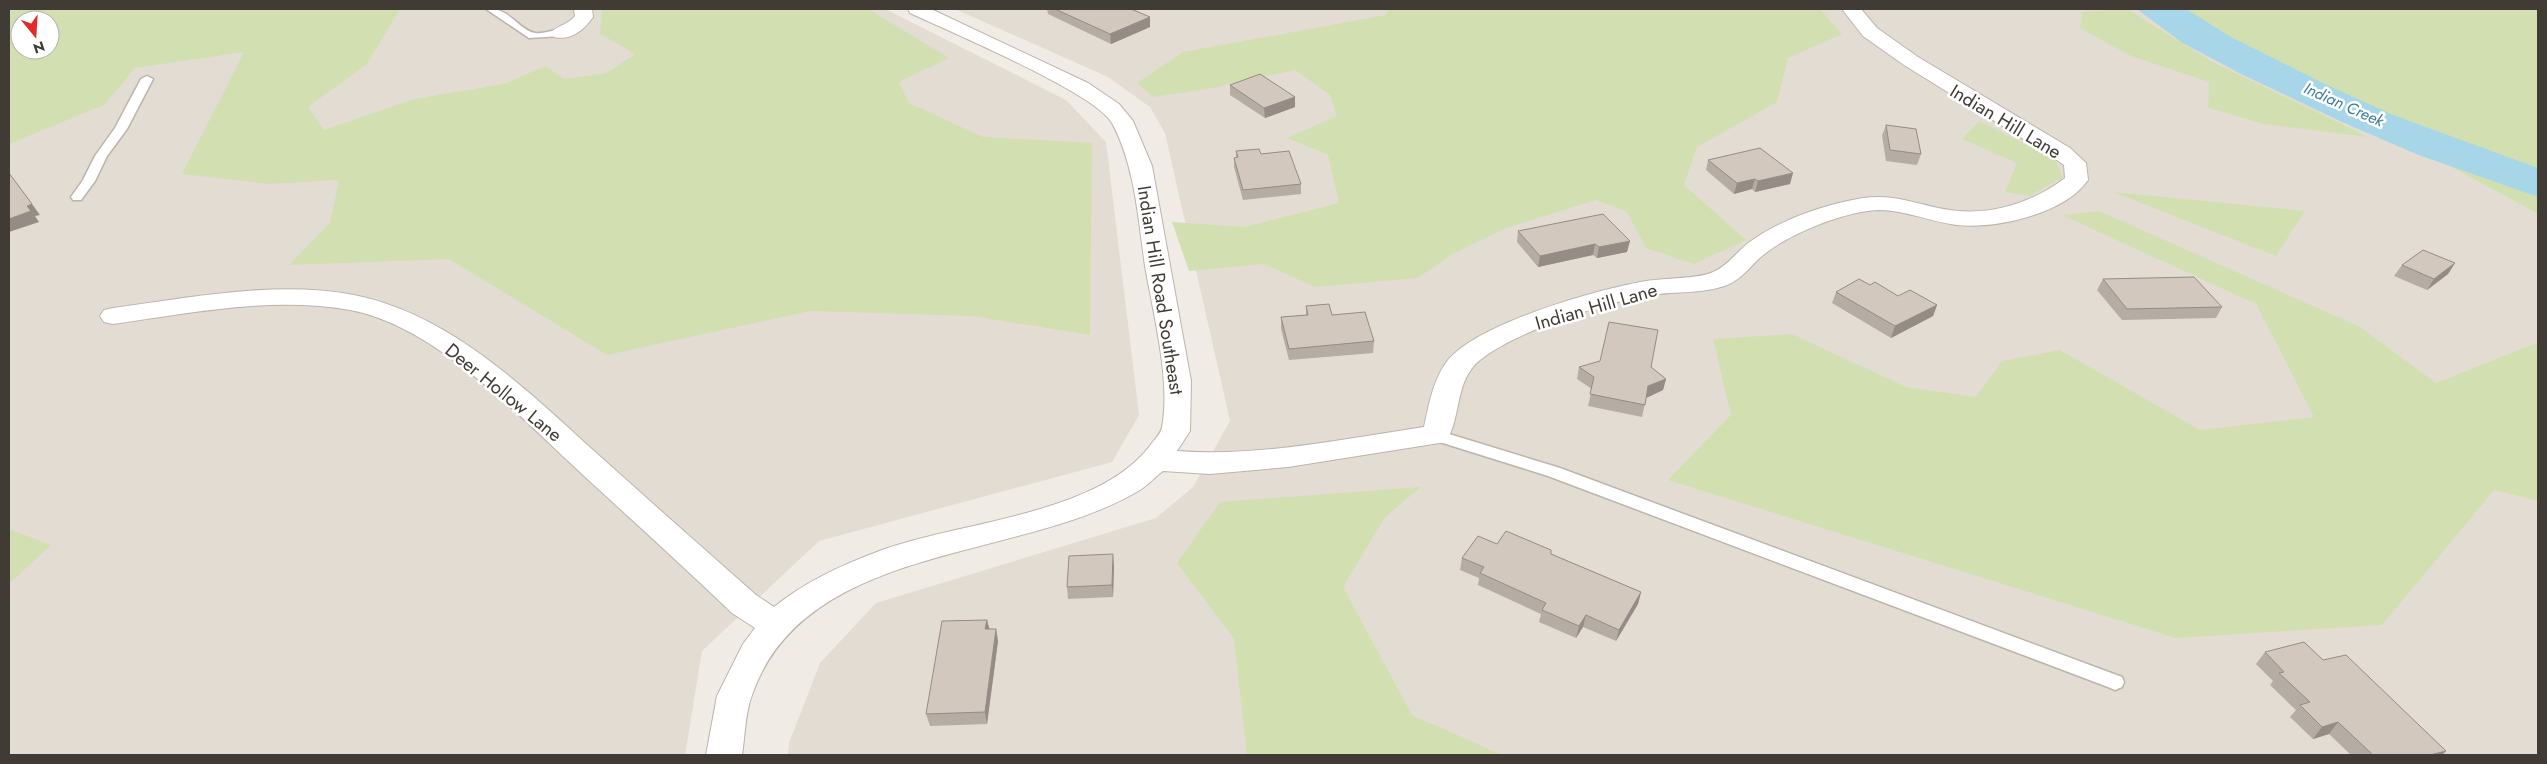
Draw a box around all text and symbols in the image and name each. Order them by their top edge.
north arrow [10,10,60,60]
text: N [31,36,47,59]
water label: Indian Creek [2300,77,2388,133]
street label: Indian Hill Lane [1945,78,2067,165]
street label: Indian Hill Road Southeast [1131,184,1190,397]
street label: Indian Hill Lane [1532,276,1660,337]
street label: Deer Hollow Lane [439,337,568,448]

